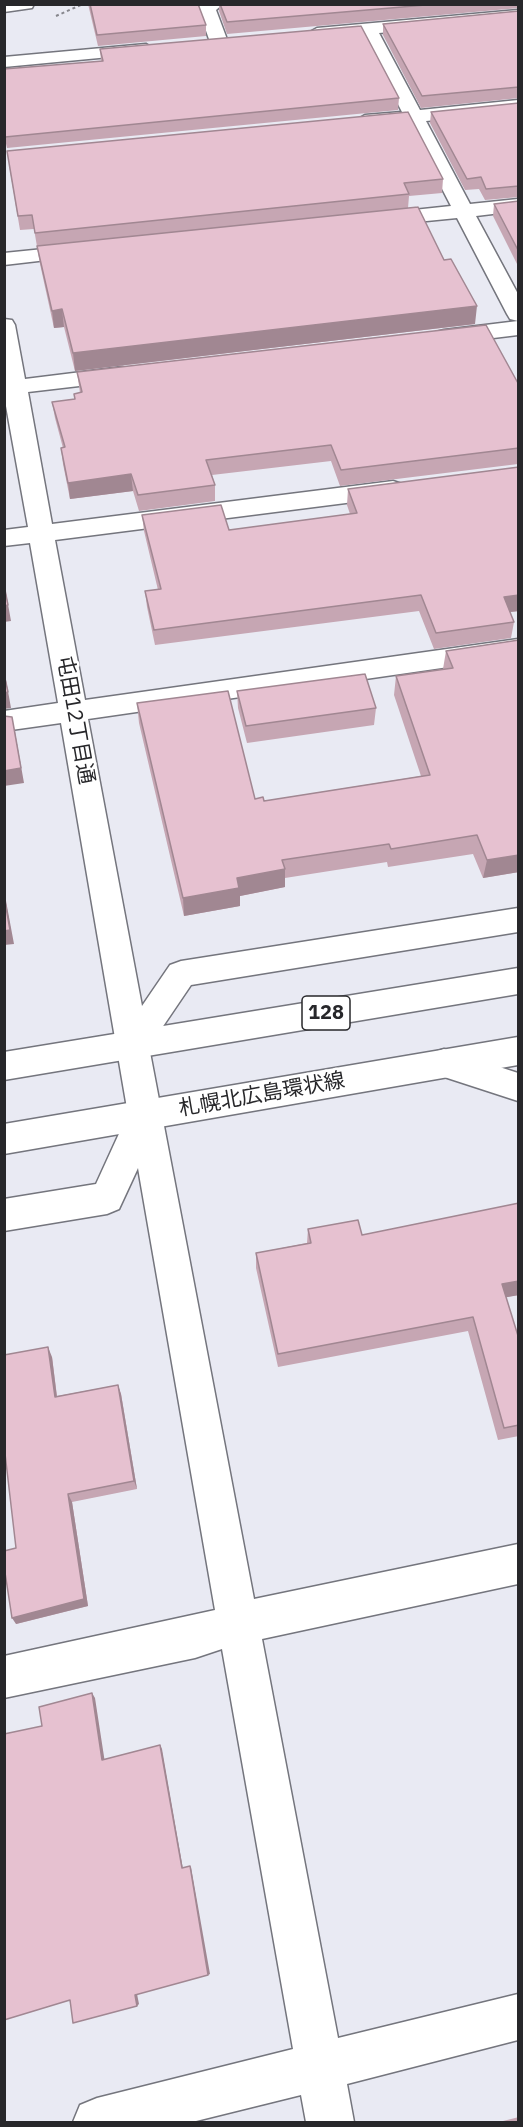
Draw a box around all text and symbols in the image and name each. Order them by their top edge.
street label: 屯田12丁目通 [51,654,99,786]
road number: 128 [302,996,350,1030]
street label: 札幌北広島環状線 [177,1068,347,1122]

